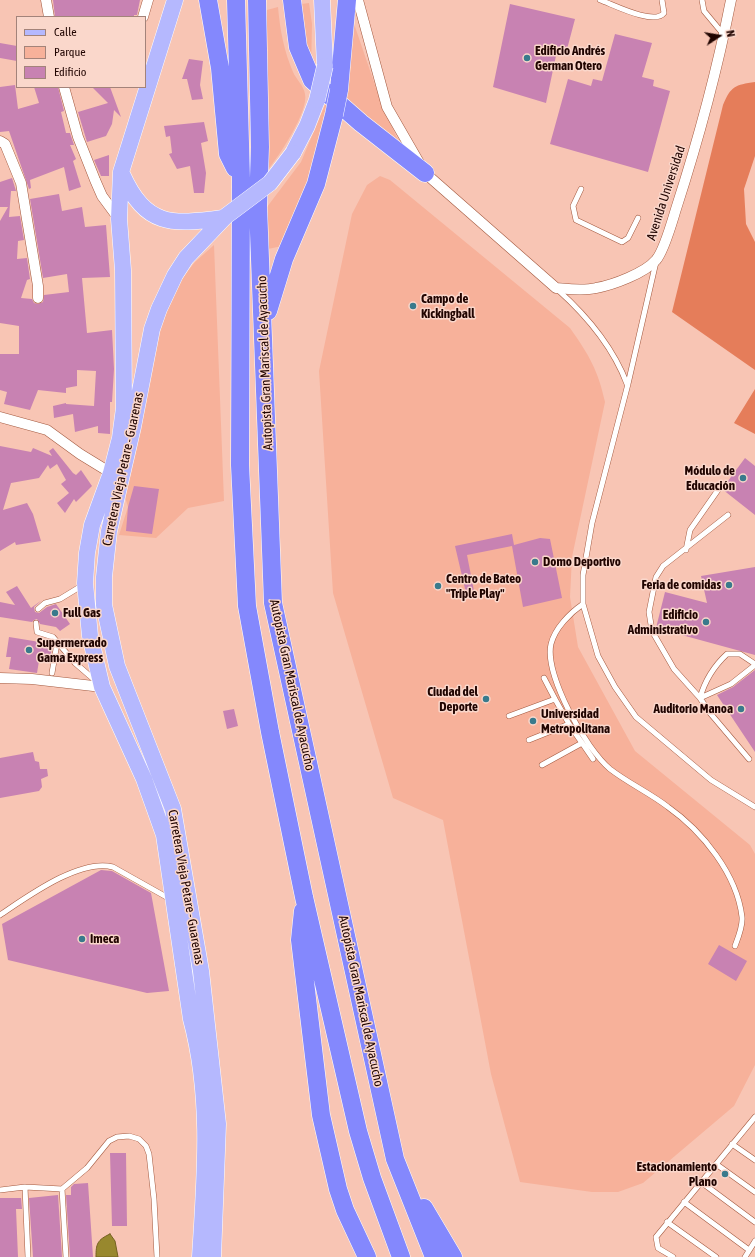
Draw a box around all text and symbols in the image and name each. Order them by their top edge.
legend [16,16,146,88]
north arrow [699,16,739,56]
text: Calle [54,25,77,39]
text: N [724,29,737,38]
place label: Edificio Andrés German Otero [535,43,605,74]
text: Parque [54,45,86,59]
marker: Edificio Andrés German Otero [522,53,532,63]
text: Edificio [54,65,86,79]
street label: Avenida Universidad [643,144,689,242]
street label: Autopista Gran Mariscal de Ayacucho [254,276,276,450]
place label: Campo de Kickingball [421,291,475,322]
marker: Campo de Kickingball [408,301,418,311]
street label: Carretera Vieja Petare - Guarenas [99,391,147,547]
place label: Módulo de Educación [684,463,735,494]
marker: Módulo de Educación [738,473,748,483]
place label: Domo Deportivo [543,554,621,570]
marker: Domo Deportivo [530,557,540,567]
place label: Centro de Bateo "Triple Play" [446,571,521,602]
place label: Feria de comidas [642,577,721,593]
marker: Feria de comidas [724,580,734,590]
marker: Centro de Bateo "Triple Play" [433,581,443,591]
street label: Autopista Gran Mariscal de Ayacucho [266,598,318,772]
place label: Full Gas [63,605,101,621]
place label: Edificio Administrativo [628,607,698,638]
marker: Full Gas [50,608,60,618]
marker: Edificio Administrativo [701,617,711,627]
place label: Supermercado Gama Express [37,635,107,666]
marker: Supermercado Gama Express [24,645,34,655]
place label: Ciudad del Deporte [427,684,478,715]
marker: Ciudad del Deporte [481,694,491,704]
place label: Auditorio Manoa [654,701,733,717]
marker: Auditorio Manoa [736,704,746,714]
place label: Universidad Metropolitana [541,706,610,737]
marker: Universidad Metropolitana [528,716,538,726]
street label: Carretera Vieja Petare - Guarenas [165,808,207,966]
street label: Autopista Gran Mariscal de Ayacucho [335,914,387,1088]
place label: Imeca [90,931,119,947]
marker: Imeca [77,934,87,944]
place label: Estacionamiento Plano [637,1159,717,1190]
marker: Estacionamiento Plano [720,1169,730,1179]

